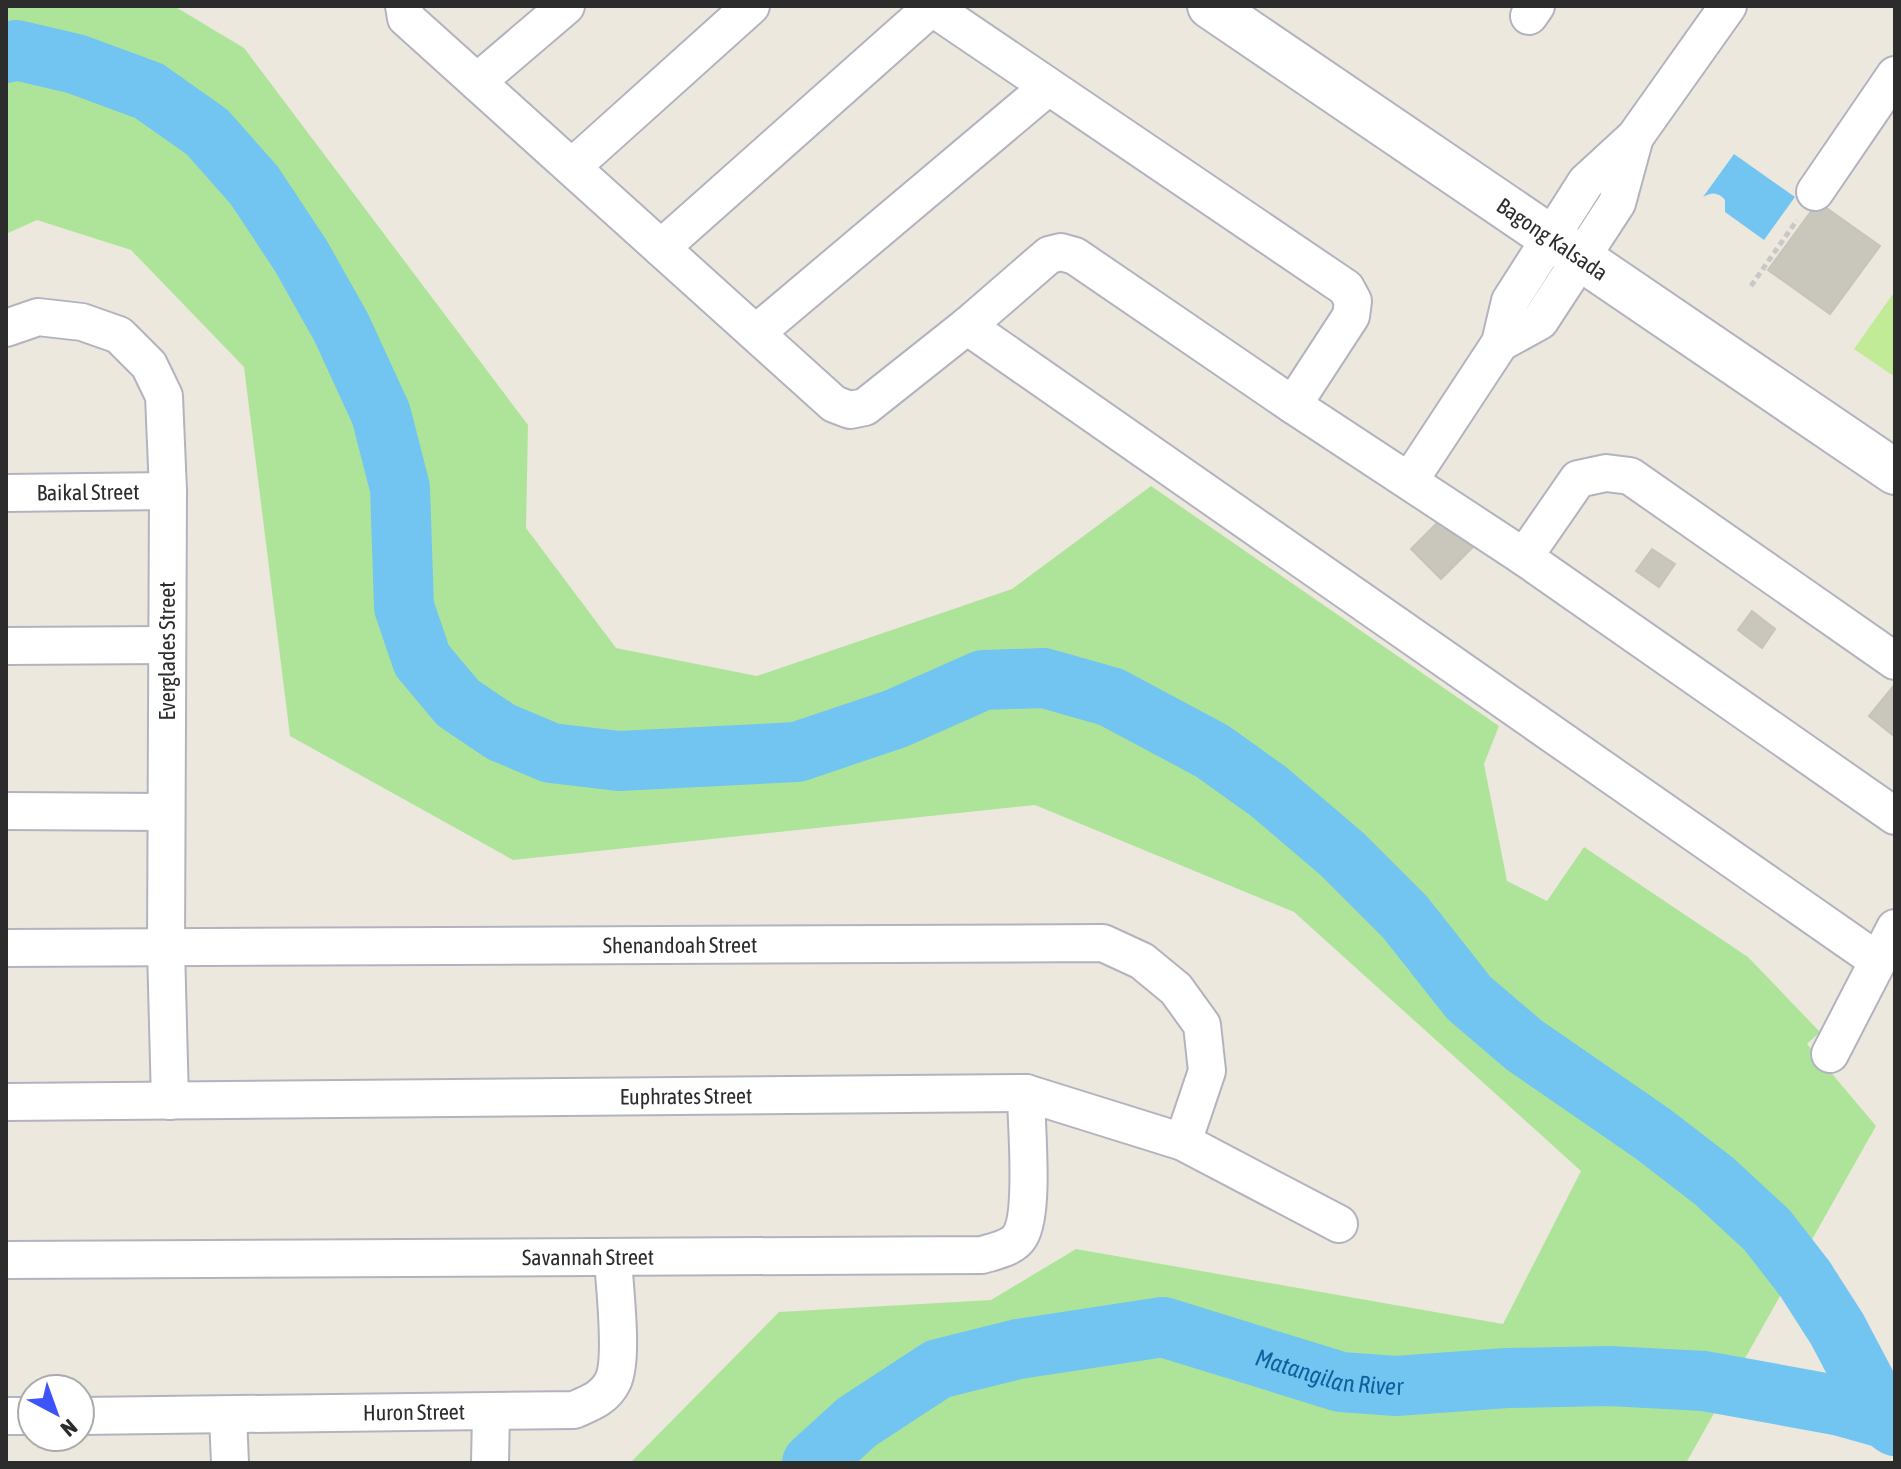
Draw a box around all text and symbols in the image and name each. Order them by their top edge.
street label: Bagong Kalsada [1492,192,1613,286]
street label: Baikal Street [36,478,140,506]
street label: Everglades Street [154,581,180,721]
street label: Shenandoah Street [603,932,757,958]
street label: Euphrates Street [620,1082,752,1110]
street label: Savannah Street [522,1244,654,1270]
water label: Matangilan River [1252,1343,1405,1399]
north arrow [16,1373,96,1453]
street label: Huron Street [363,1398,465,1426]
text: N [56,1414,83,1442]

